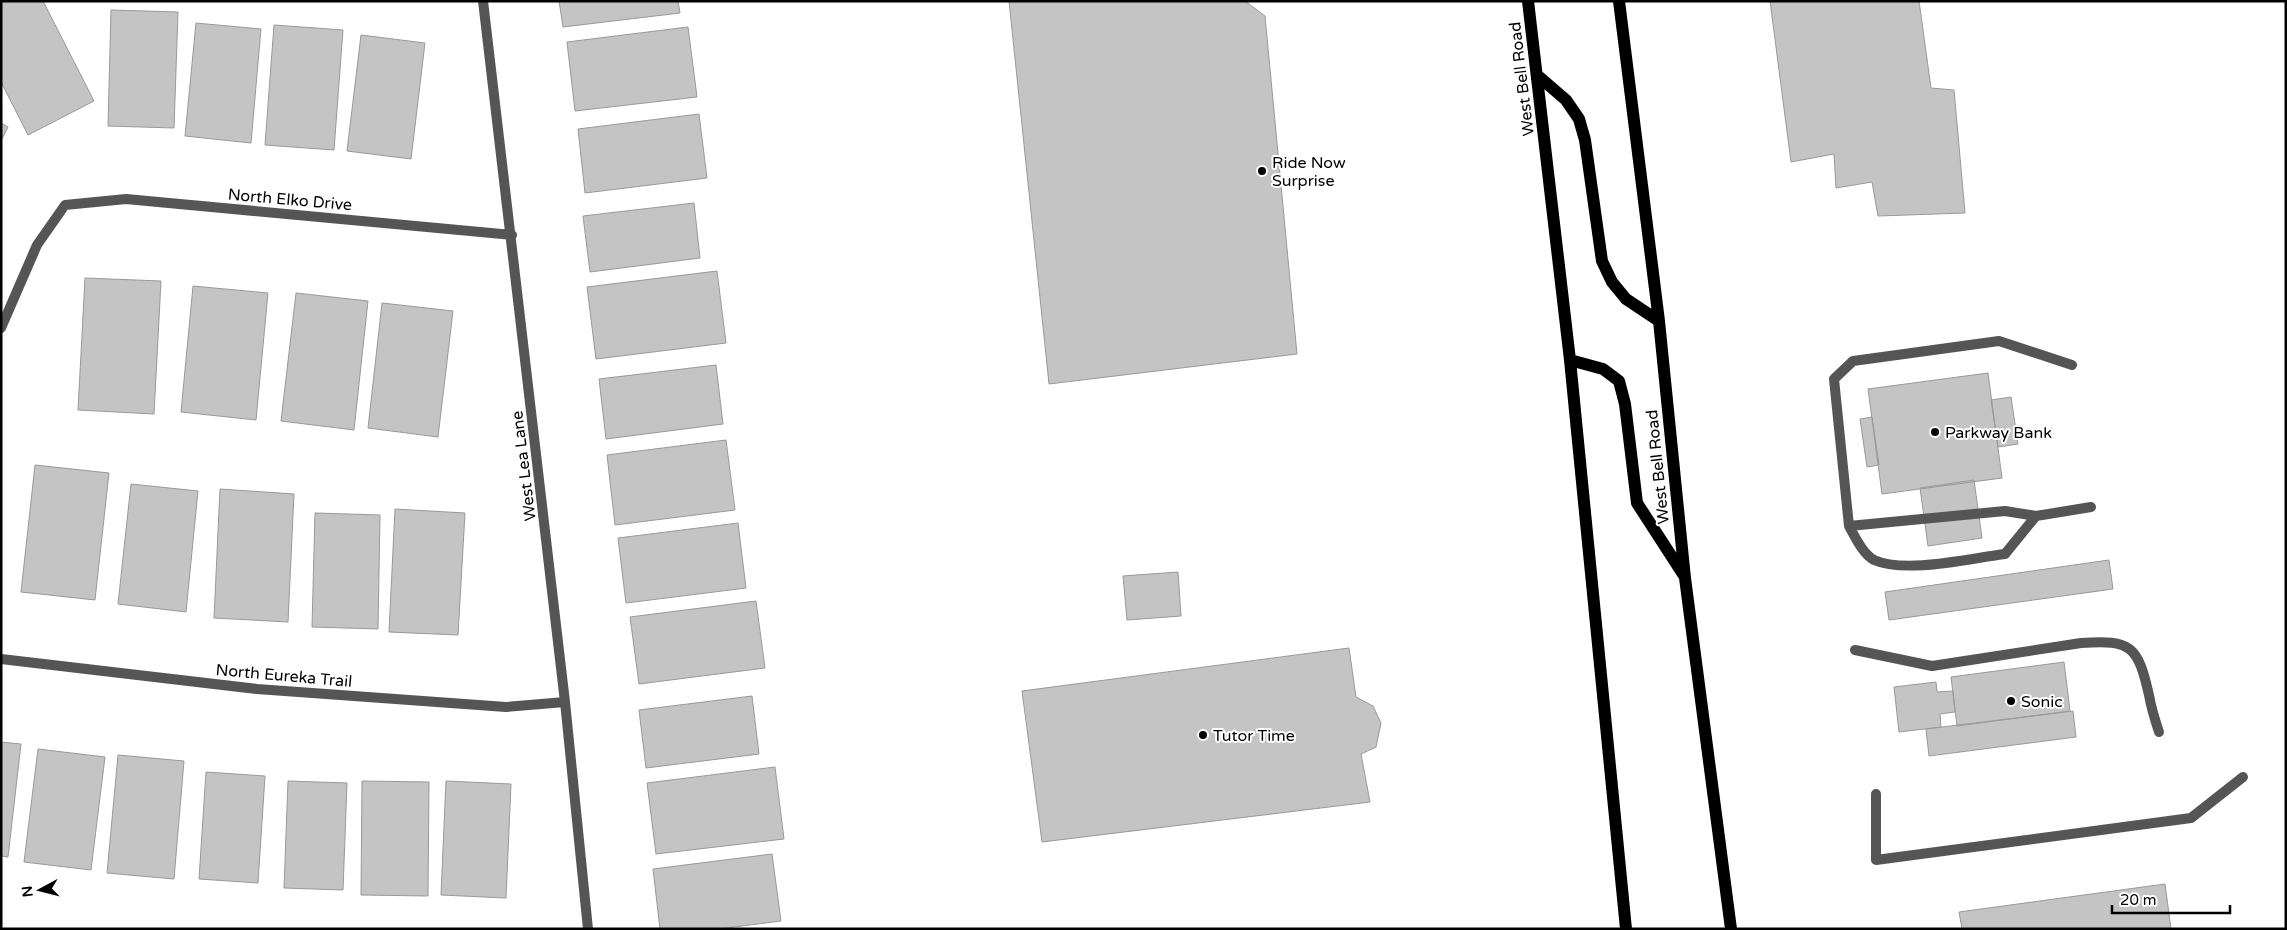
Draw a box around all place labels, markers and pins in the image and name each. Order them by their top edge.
place label: Ride Now Surprise [1272,153,1346,191]
marker: Ride Now Surprise [1256,165,1268,177]
place label: Parkway Bank [1945,423,2052,443]
marker: Parkway Bank [1929,426,1941,438]
place label: Sonic [2021,692,2063,712]
marker: Sonic [2005,695,2017,707]
place label: Tutor Time [1213,726,1295,746]
marker: Tutor Time [1197,729,1209,741]

